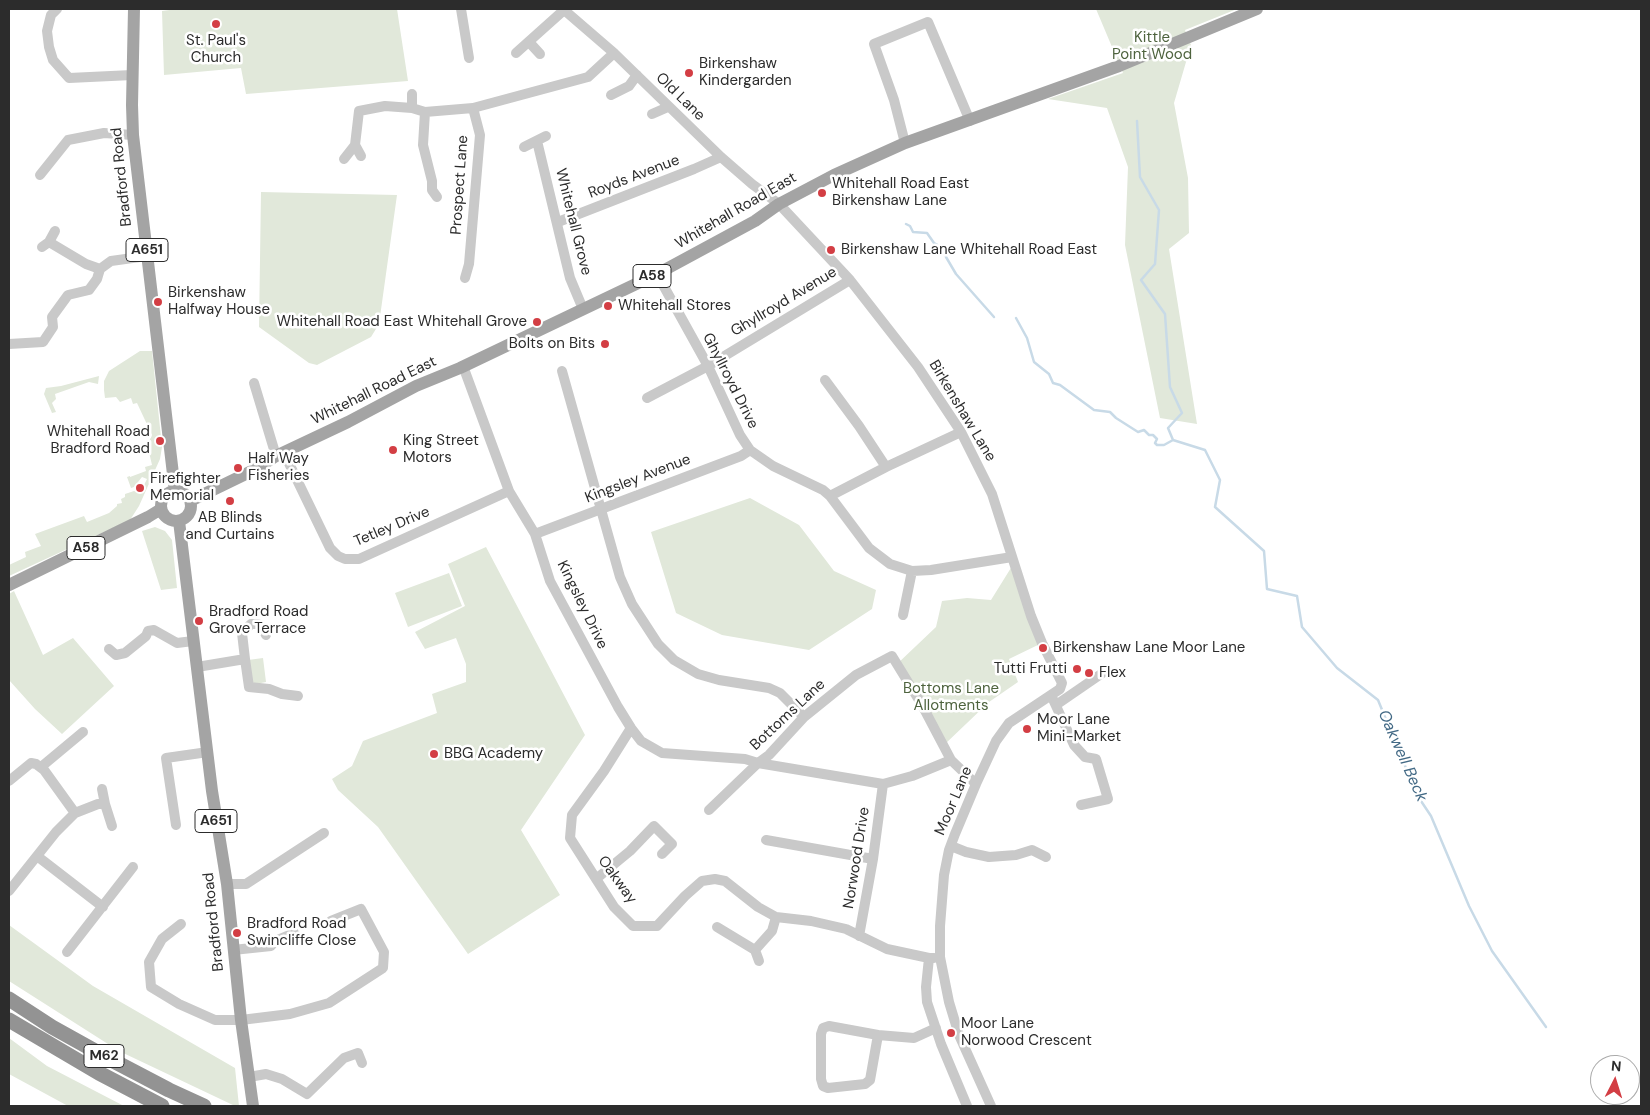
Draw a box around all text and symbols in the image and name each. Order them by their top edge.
marker: St. Paul's Church [210,18,222,30]
park label: Kittle Point Wood [1112,29,1192,64]
place label: St. Paul's Church [186,32,246,67]
place label: Birkenshaw Kindergarden [699,55,792,90]
marker: Birkenshaw Kindergarden [683,67,695,79]
street label: Old Lane [652,69,708,125]
street label: Bradford Road [108,127,136,227]
street label: Prospect Lane [448,135,472,235]
street label: Royds Avenue [586,151,682,203]
street label: Whitehall Grove [551,167,595,277]
street label: Whitehall Road East [672,169,800,253]
place label: Whitehall Road East Birkenshaw Lane [832,175,969,210]
marker: Whitehall Road East Birkenshaw Lane [816,187,828,199]
road number: A651 [126,238,168,262]
place label: Birkenshaw Lane Whitehall Road East [841,241,1097,259]
marker: Birkenshaw Lane Whitehall Road East [825,244,837,256]
street label: Ghyllroyd Avenue [728,263,840,341]
road number: A58 [633,264,671,288]
place label: Birkenshaw Halfway House [168,284,270,319]
marker: Birkenshaw Halfway House [152,296,164,308]
place label: Whitehall Stores [618,297,731,315]
marker: Whitehall Stores [602,300,614,312]
place label: Whitehall Road East Whitehall Grove [276,313,527,331]
marker: Whitehall Road East Whitehall Grove [531,316,543,328]
street label: Ghyllroyd Drive [698,330,762,432]
place label: Bolts on Bits [509,335,595,353]
marker: Bolts on Bits [599,338,611,350]
street label: Whitehall Road East [308,353,440,429]
street label: Birkenshaw Lane [925,357,999,465]
place label: Whitehall Road Bradford Road [47,423,150,458]
place label: King Street Motors [403,432,479,467]
marker: Whitehall Road Bradford Road [154,435,166,447]
marker: King Street Motors [387,444,399,456]
place label: Half Way Fisheries [248,450,309,485]
street label: Kingsley Avenue [583,451,693,507]
marker: Half Way Fisheries [232,462,244,474]
place label: Firefighter Memorial [150,470,221,505]
marker: Firefighter Memorial [134,482,146,494]
marker: AB Blinds and Curtains [224,495,236,507]
street label: Tetley Drive [351,503,433,551]
place label: AB Blinds and Curtains [186,509,274,544]
road number: A58 [67,536,105,560]
street label: Kingsley Drive [553,558,611,652]
place label: Bradford Road Grove Terrace [209,603,308,638]
marker: Bradford Road Grove Terrace [193,615,205,627]
place label: Birkenshaw Lane Moor Lane [1053,639,1245,657]
marker: Birkenshaw Lane Moor Lane [1037,642,1049,654]
place label: Tutti Frutti [994,660,1067,678]
marker: Tutti Frutti [1071,663,1083,675]
place label: Flex [1099,664,1126,682]
marker: Flex [1083,667,1095,679]
street label: Bottoms Lane [747,676,829,754]
park label: Bottoms Lane Allotments [903,680,999,715]
water label: Oakwell Beck [1373,707,1431,805]
place label: Moor Lane Mini-Market [1037,711,1121,746]
marker: Moor Lane Mini-Market [1021,723,1033,735]
place label: BBG Academy [444,745,543,763]
marker: BBG Academy [428,748,440,760]
street label: Moor Lane [931,764,977,838]
street label: Norwood Drive [840,806,874,910]
road number: A651 [195,809,237,832]
street label: Oakway [594,853,640,907]
street label: Bradford Road [200,872,228,972]
place label: Bradford Road Swincliffe Close [247,915,356,950]
marker: Bradford Road Swincliffe Close [231,927,243,939]
place label: Moor Lane Norwood Crescent [961,1015,1092,1050]
marker: Moor Lane Norwood Crescent [945,1027,957,1039]
road number: M62 [84,1044,124,1068]
north arrow [1590,1055,1640,1105]
text: N [1610,1057,1622,1075]

